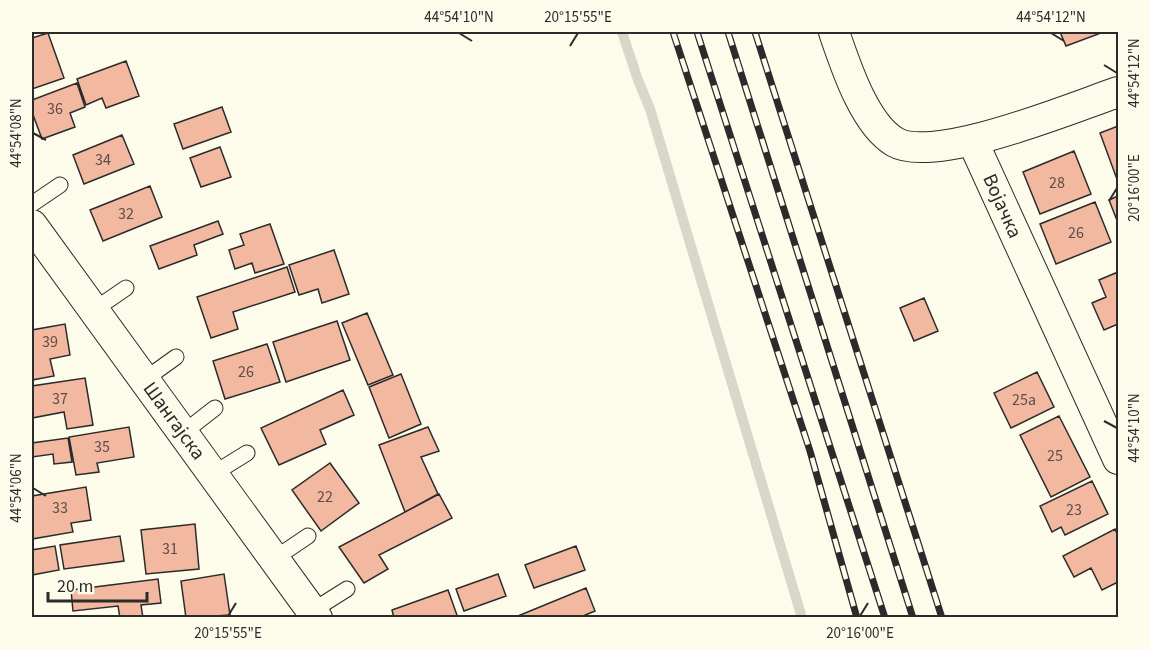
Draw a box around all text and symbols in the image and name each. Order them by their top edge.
text: 44°54'10"N [424,7,494,28]
text: 20°15'55"E [544,7,612,28]
text: 44°54'12"N [1016,7,1086,28]
text: 44°54'12"N [1124,38,1145,108]
text: 44°54'08"N [6,98,27,168]
house number: 36 [47,98,63,120]
house number: 34 [95,149,111,171]
text: 20°16'00"E [1124,154,1145,222]
street label: Војачка [975,169,1029,243]
house number: 28 [1049,172,1065,194]
house number: 32 [118,203,134,225]
house number: 26 [1068,222,1084,244]
house number: 39 [42,331,58,353]
house number: 26 [238,361,254,383]
street label: Шангајска [136,376,212,466]
house number: 37 [52,388,68,410]
house number: 25a [1012,389,1036,411]
text: 44°54'10"N [1124,393,1145,463]
house number: 35 [94,436,110,458]
house number: 25 [1047,445,1063,467]
text: 44°54'06"N [6,453,27,523]
house number: 22 [317,486,333,508]
house number: 33 [52,497,68,519]
house number: 23 [1066,499,1082,521]
house number: 31 [162,538,178,560]
scale bar [48,565,147,603]
text: 20 m [57,574,93,599]
text: 20°15'55"E [194,623,262,644]
text: 20°16'00"E [826,623,894,644]

